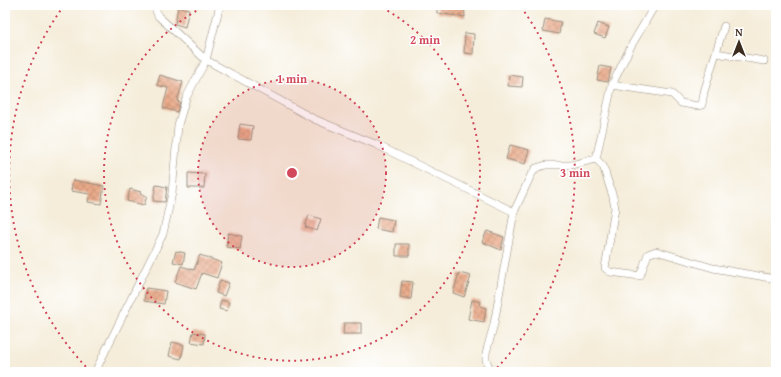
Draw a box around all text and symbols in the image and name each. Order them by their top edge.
north arrow [719,22,759,62]
text: N [735,24,743,40]
text: 2 min [410,31,440,48]
text: 1 min [277,70,307,87]
text: 3 min [560,164,590,181]
centre of rings [285,166,299,180]

